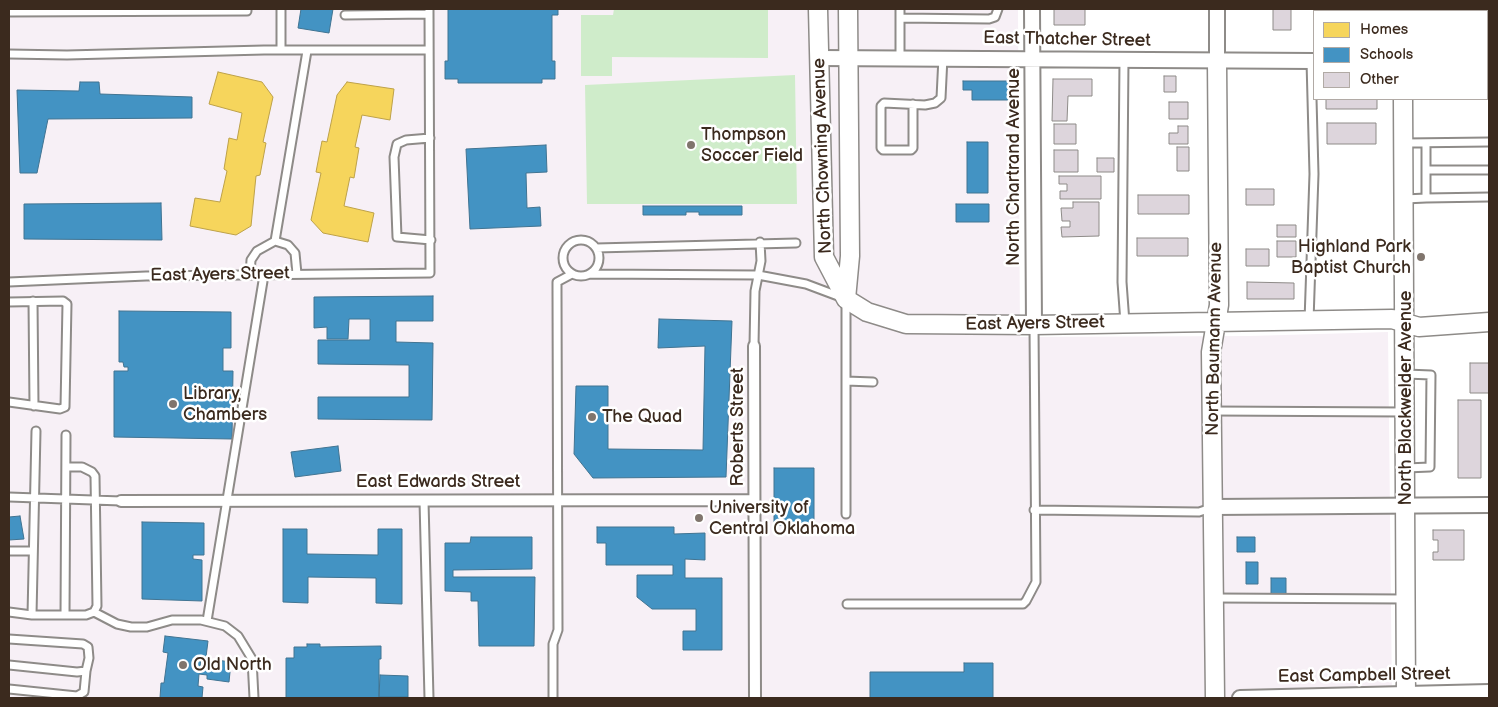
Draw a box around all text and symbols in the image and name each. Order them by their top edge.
legend [1313,10,1488,100]
text: Homes [1360,20,1408,39]
street label: East Thatcher Street [983,28,1151,52]
text: Schools [1360,45,1413,64]
street label: North Chowning Avenue [809,58,837,254]
street label: North Chartrand Avenue [1003,68,1025,266]
text: Other [1360,70,1399,89]
place label: Thompson Soccer Field [701,124,803,166]
marker: Thompson Soccer Field [685,139,697,151]
place label: Highland Park Baptist Church [1291,236,1411,278]
street label: North Baumann Avenue [1203,242,1227,436]
marker: Highland Park Baptist Church [1415,251,1427,263]
street label: East Ayers Street [150,263,290,287]
street label: North Blackwelder Avenue [1395,291,1417,505]
street label: East Ayers Street [965,312,1105,336]
street label: Roberts Street [727,367,749,487]
place label: Library, Chambers [183,383,267,426]
marker: Library, Chambers [167,398,179,410]
place label: The Quad [602,406,682,428]
marker: The Quad [586,411,598,423]
street label: East Edwards Street [356,471,520,493]
place label: University of Central Oklahoma [709,497,855,540]
marker: University of Central Oklahoma [693,512,705,524]
place label: Old North [193,654,272,676]
marker: Old North [177,659,189,671]
street label: East Campbell Street [1277,664,1451,688]

